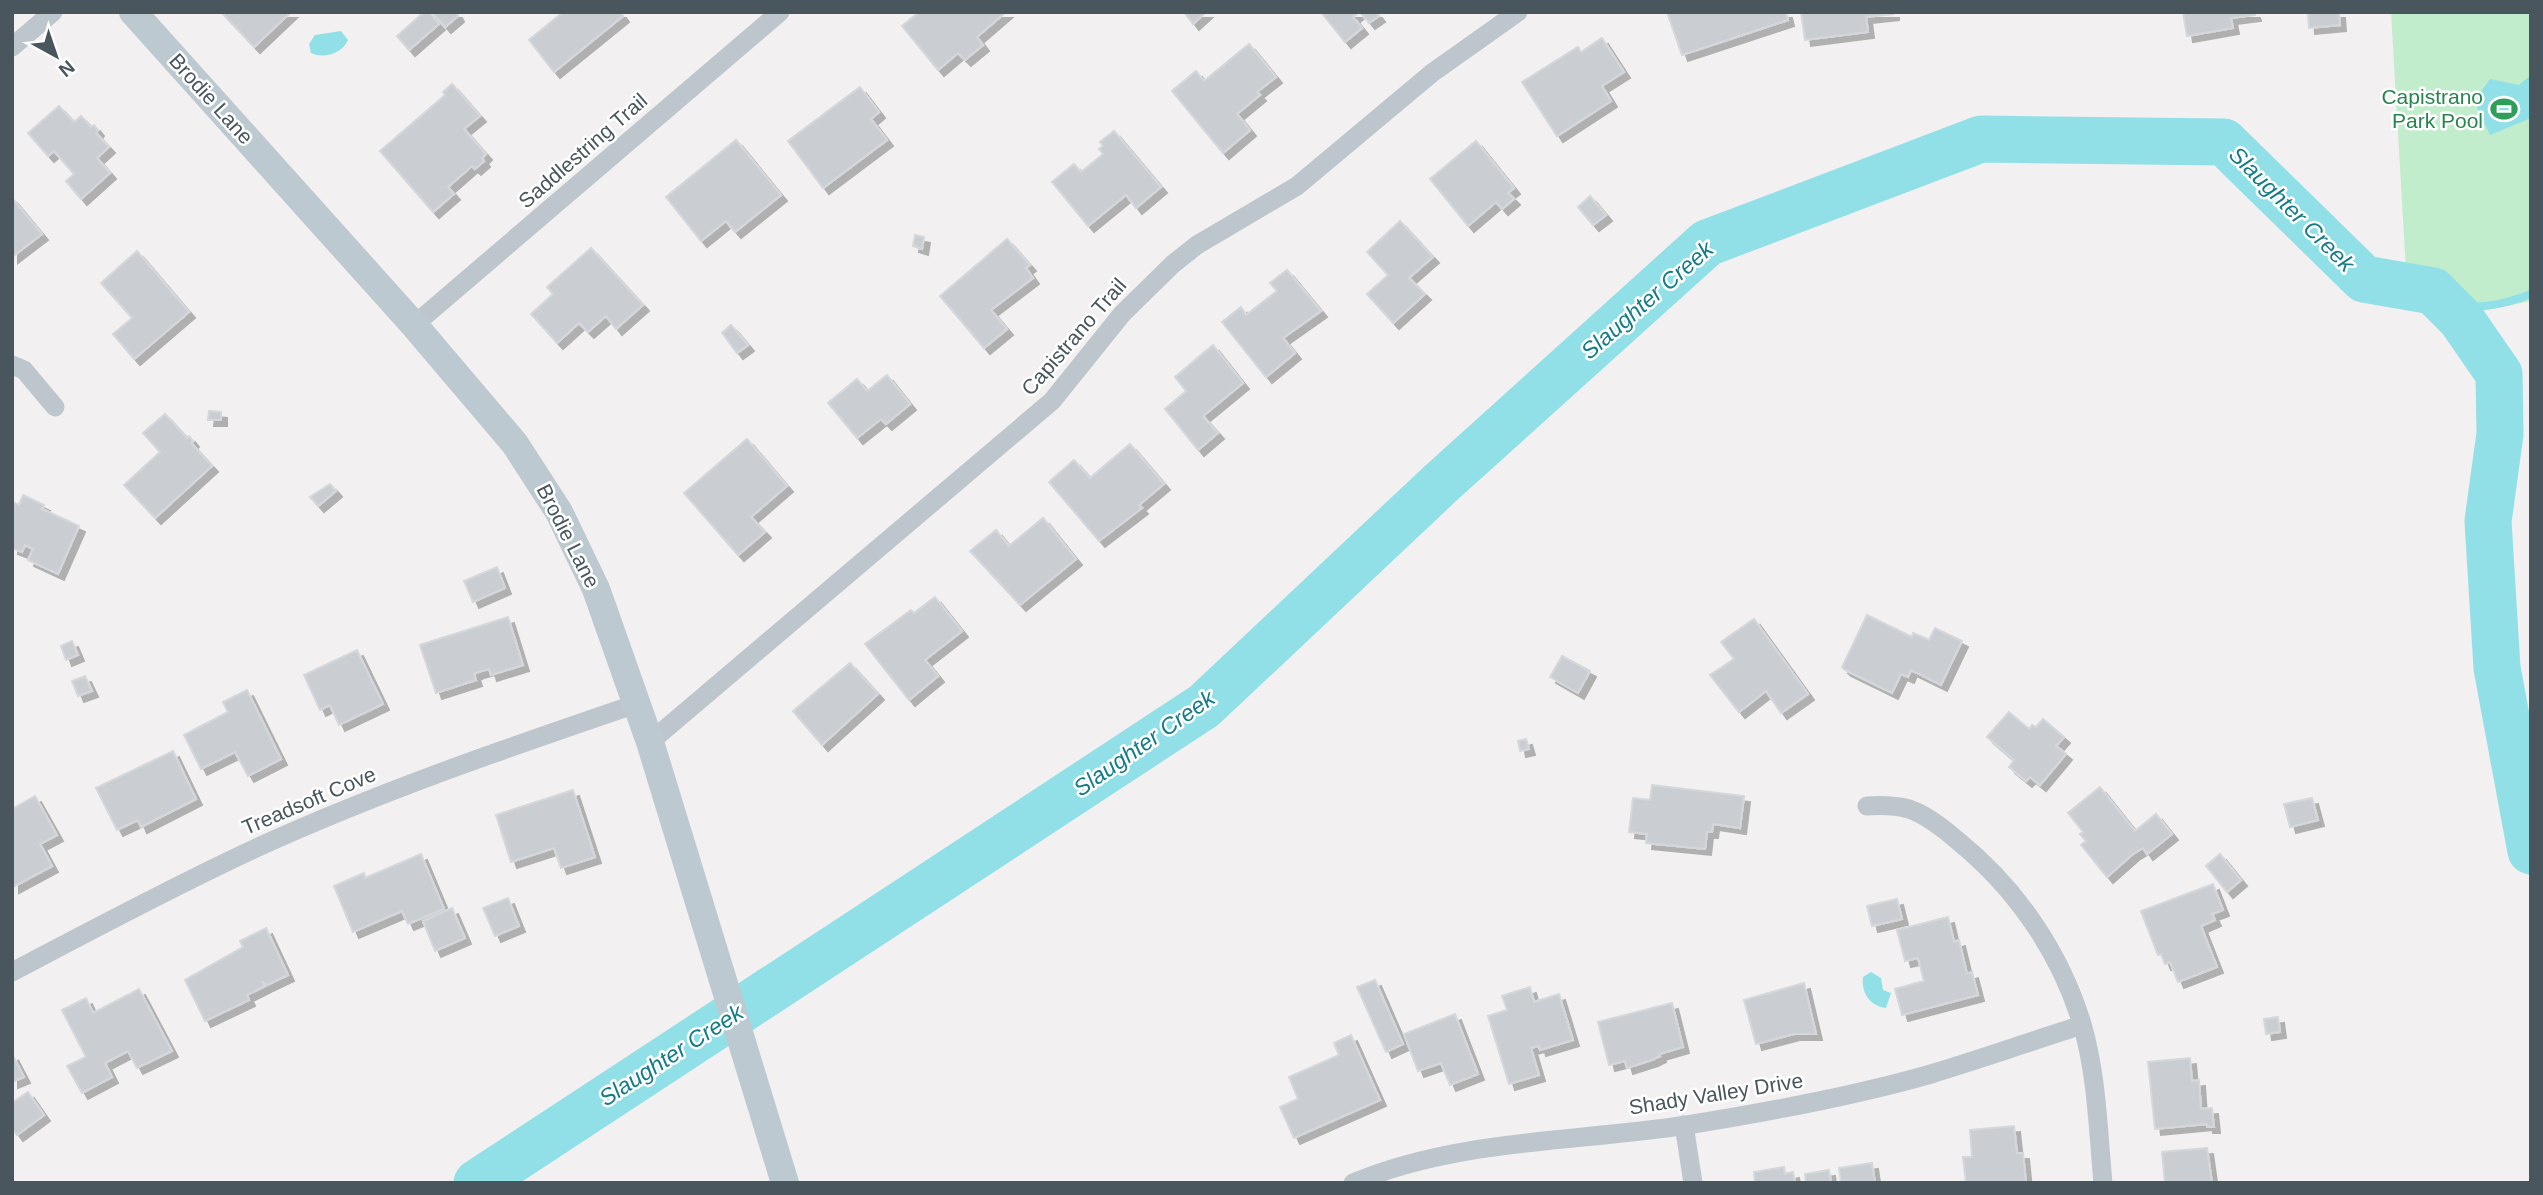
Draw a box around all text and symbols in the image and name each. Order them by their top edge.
north arrow [21,21,91,91]
street label: Brodie Lane [165,49,258,148]
text: N [55,56,79,81]
place label: Capistrano Park Pool [2381,85,2483,132]
street label: Saddlestring Trail [514,89,651,213]
sports icon: Capistrano Park Pool [2489,94,2519,124]
water label: Slaughter Creek [2224,141,2361,278]
water label: Slaughter Creek [1576,235,1719,364]
street label: Capistrano Trail [1017,274,1131,400]
street label: Brodie Lane [532,480,604,591]
water label: Slaughter Creek [1068,684,1221,801]
street label: Treadsoft Cove [239,762,379,839]
water label: Slaughter Creek [594,998,749,1111]
street label: Shady Valley Drive [1627,1068,1805,1119]

